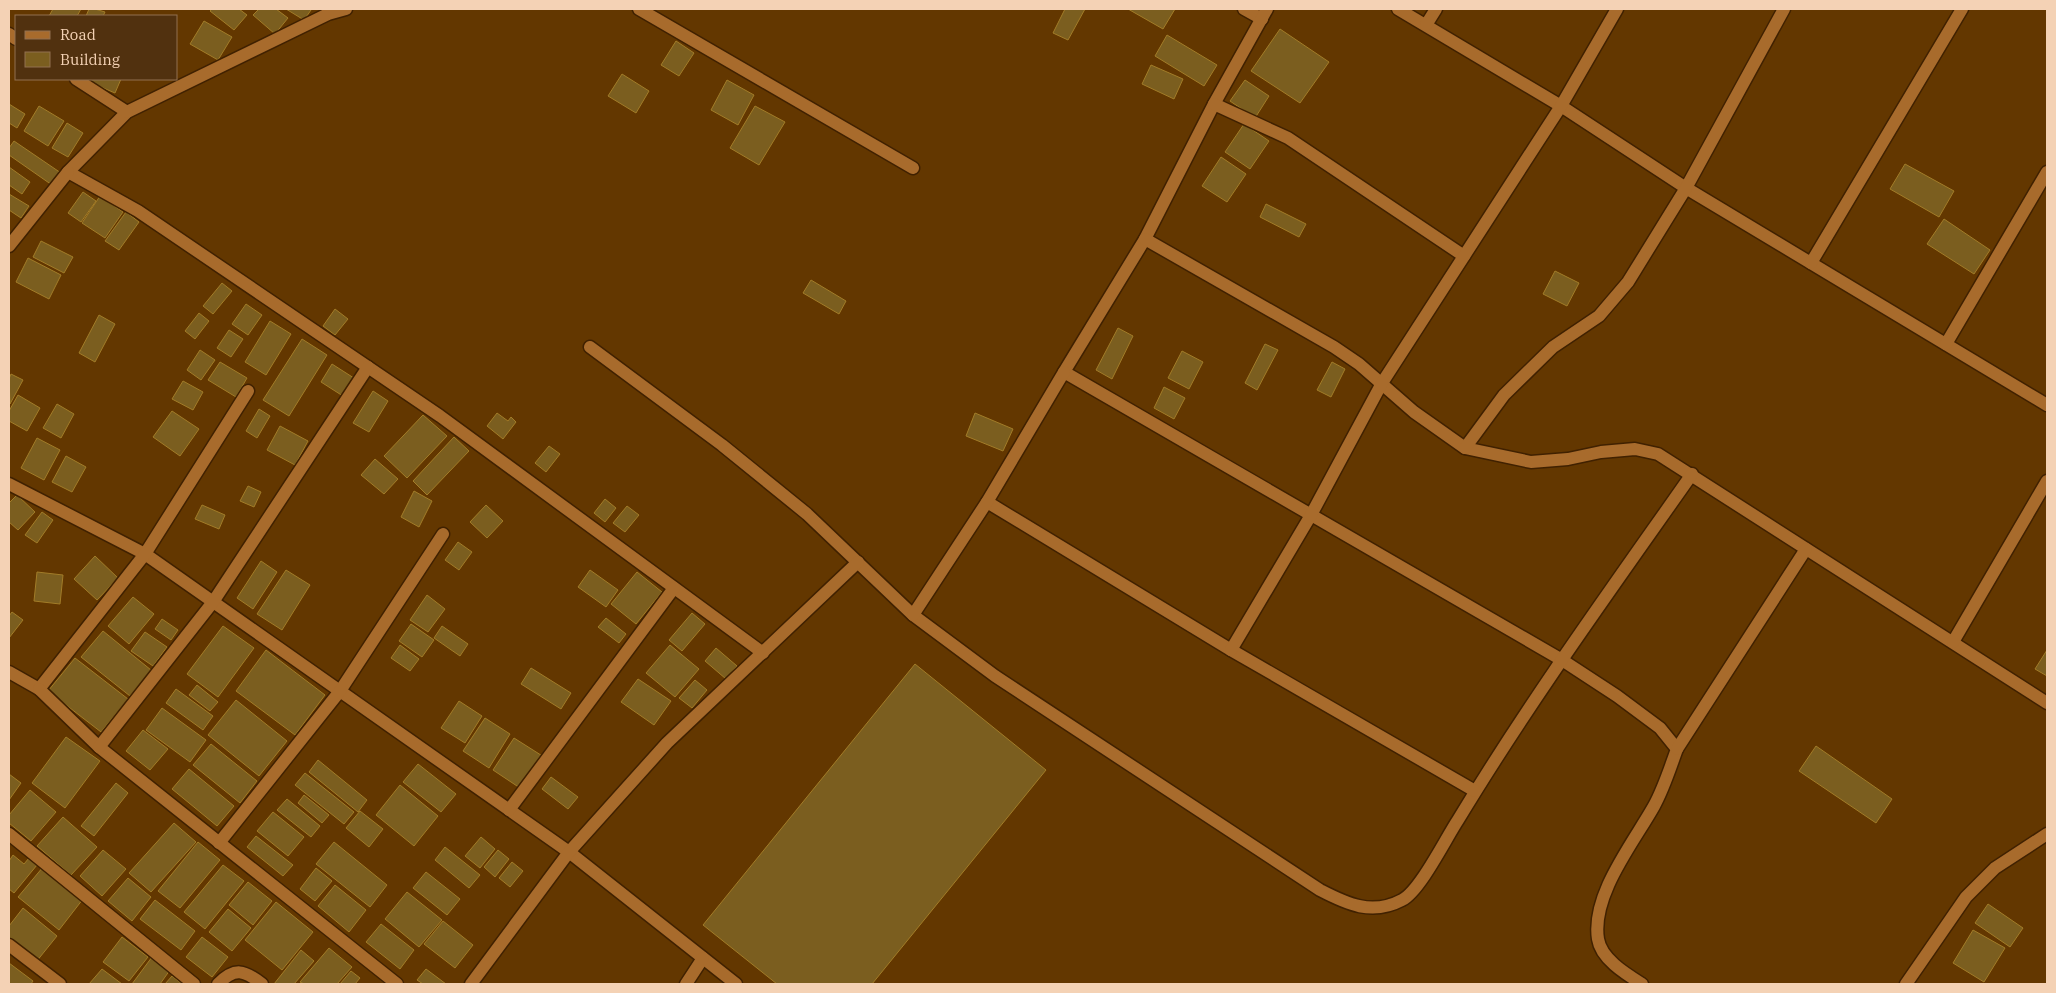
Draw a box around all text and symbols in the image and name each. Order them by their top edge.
legend [15,15,178,80]
text: Road [60,25,96,44]
text: Building [60,50,120,69]

